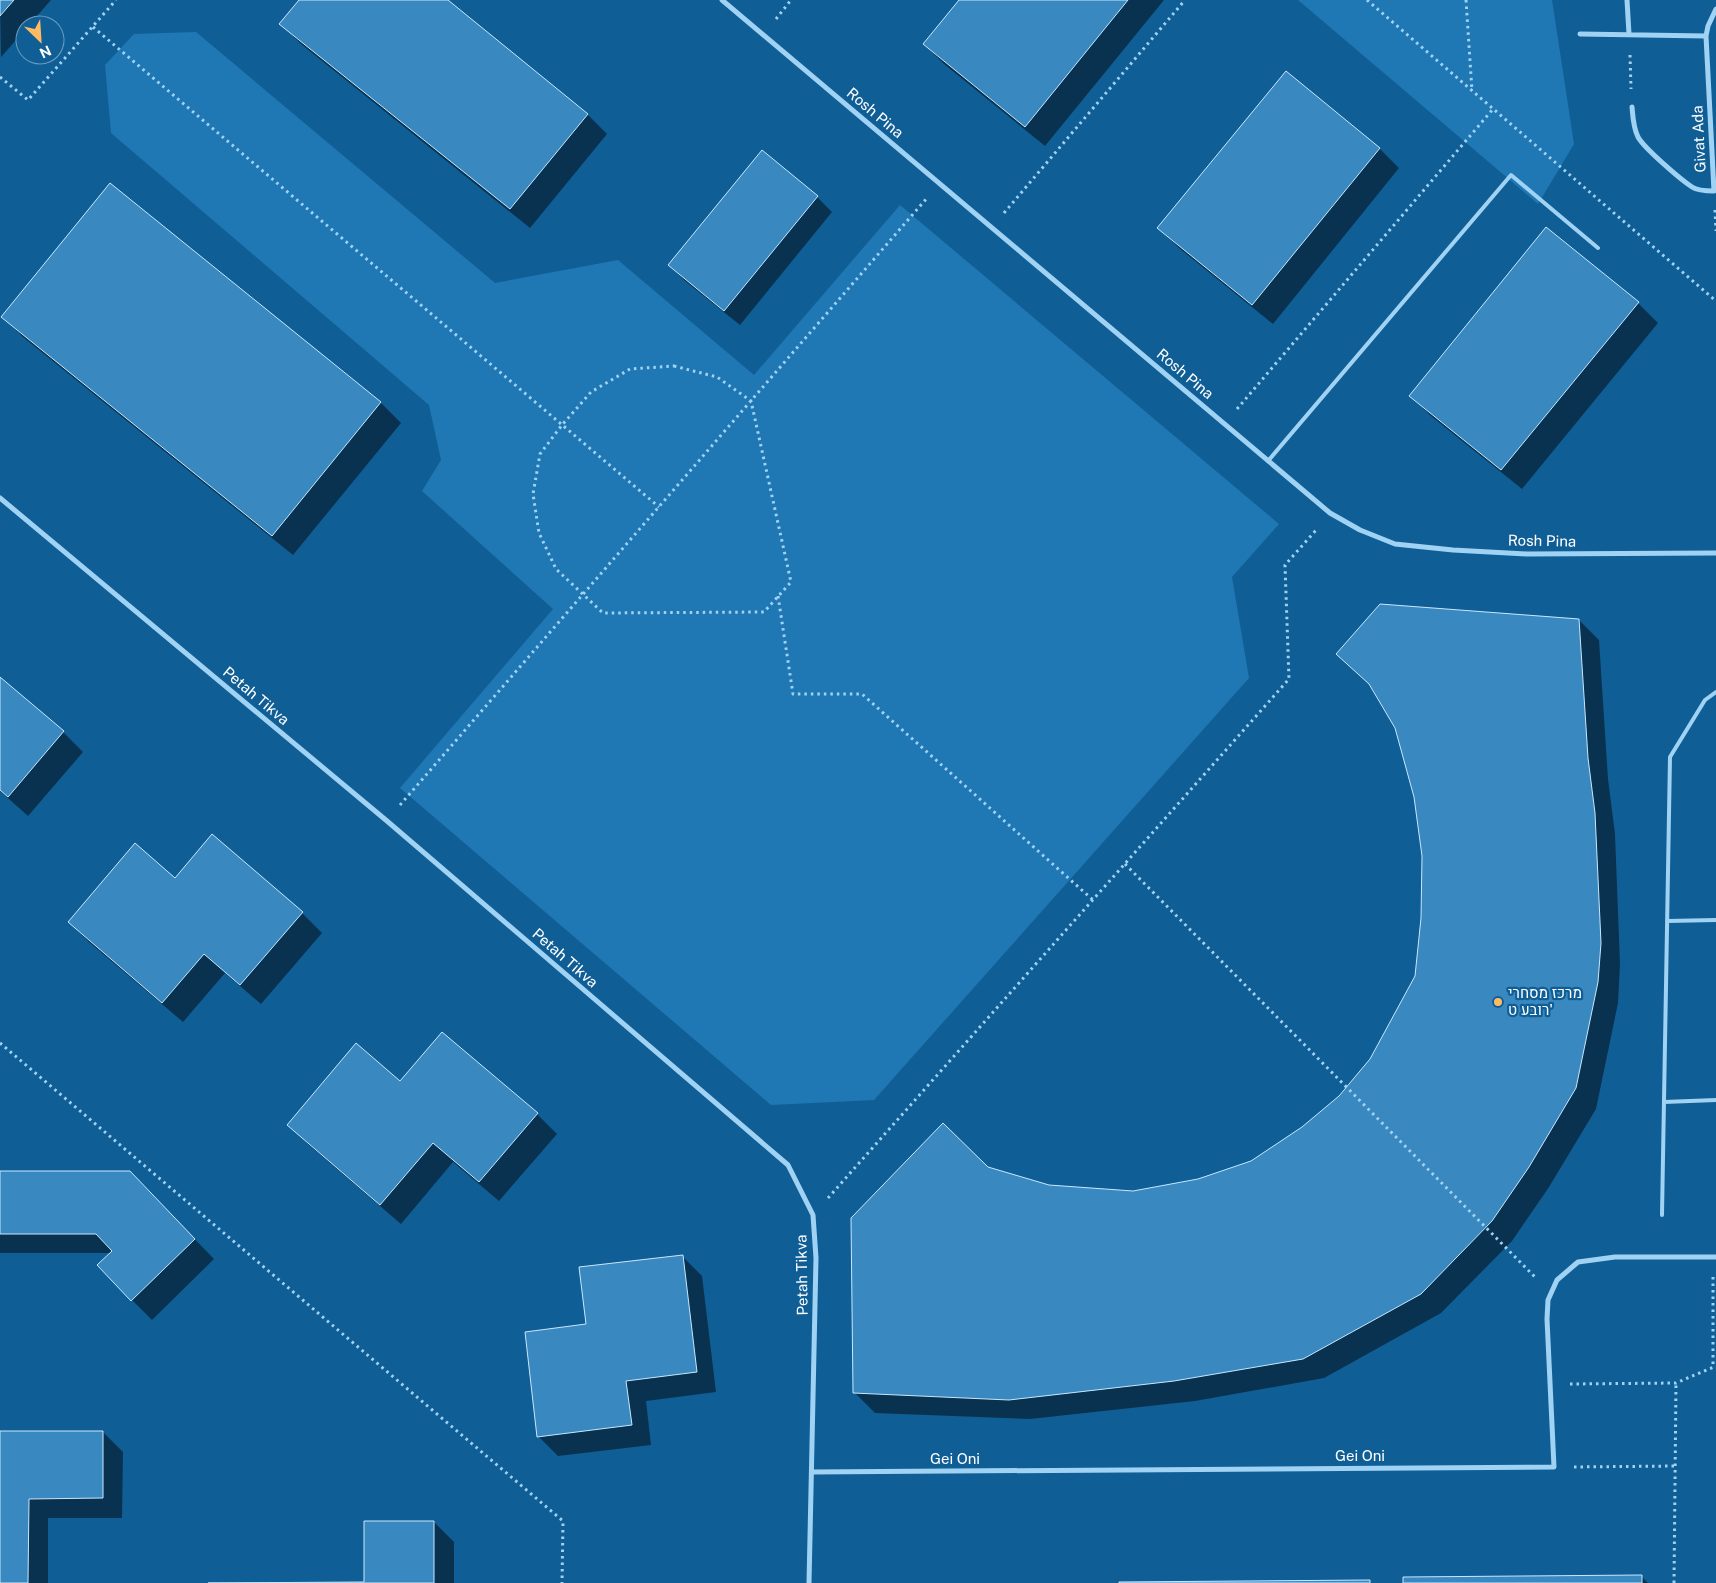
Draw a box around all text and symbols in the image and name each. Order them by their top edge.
north arrow [15,15,65,65]
text: N [37,42,54,61]
street label: Rosh Pina [844,84,907,141]
street label: Givat Ada [1688,105,1709,173]
street label: Rosh Pina [1154,345,1217,402]
street label: Rosh Pina [1508,531,1576,550]
street label: Petah Tikva [220,663,293,728]
street label: Petah Tikva [529,925,601,991]
place label: מרכז מסחרי רובע ט' [1508,984,1582,1018]
marker: מרכז מסחרי רובע ט' [1492,996,1504,1008]
street label: Petah Tikva [792,1234,811,1316]
street label: Gei Oni [1335,1447,1385,1464]
street label: Gei Oni [930,1450,980,1467]

